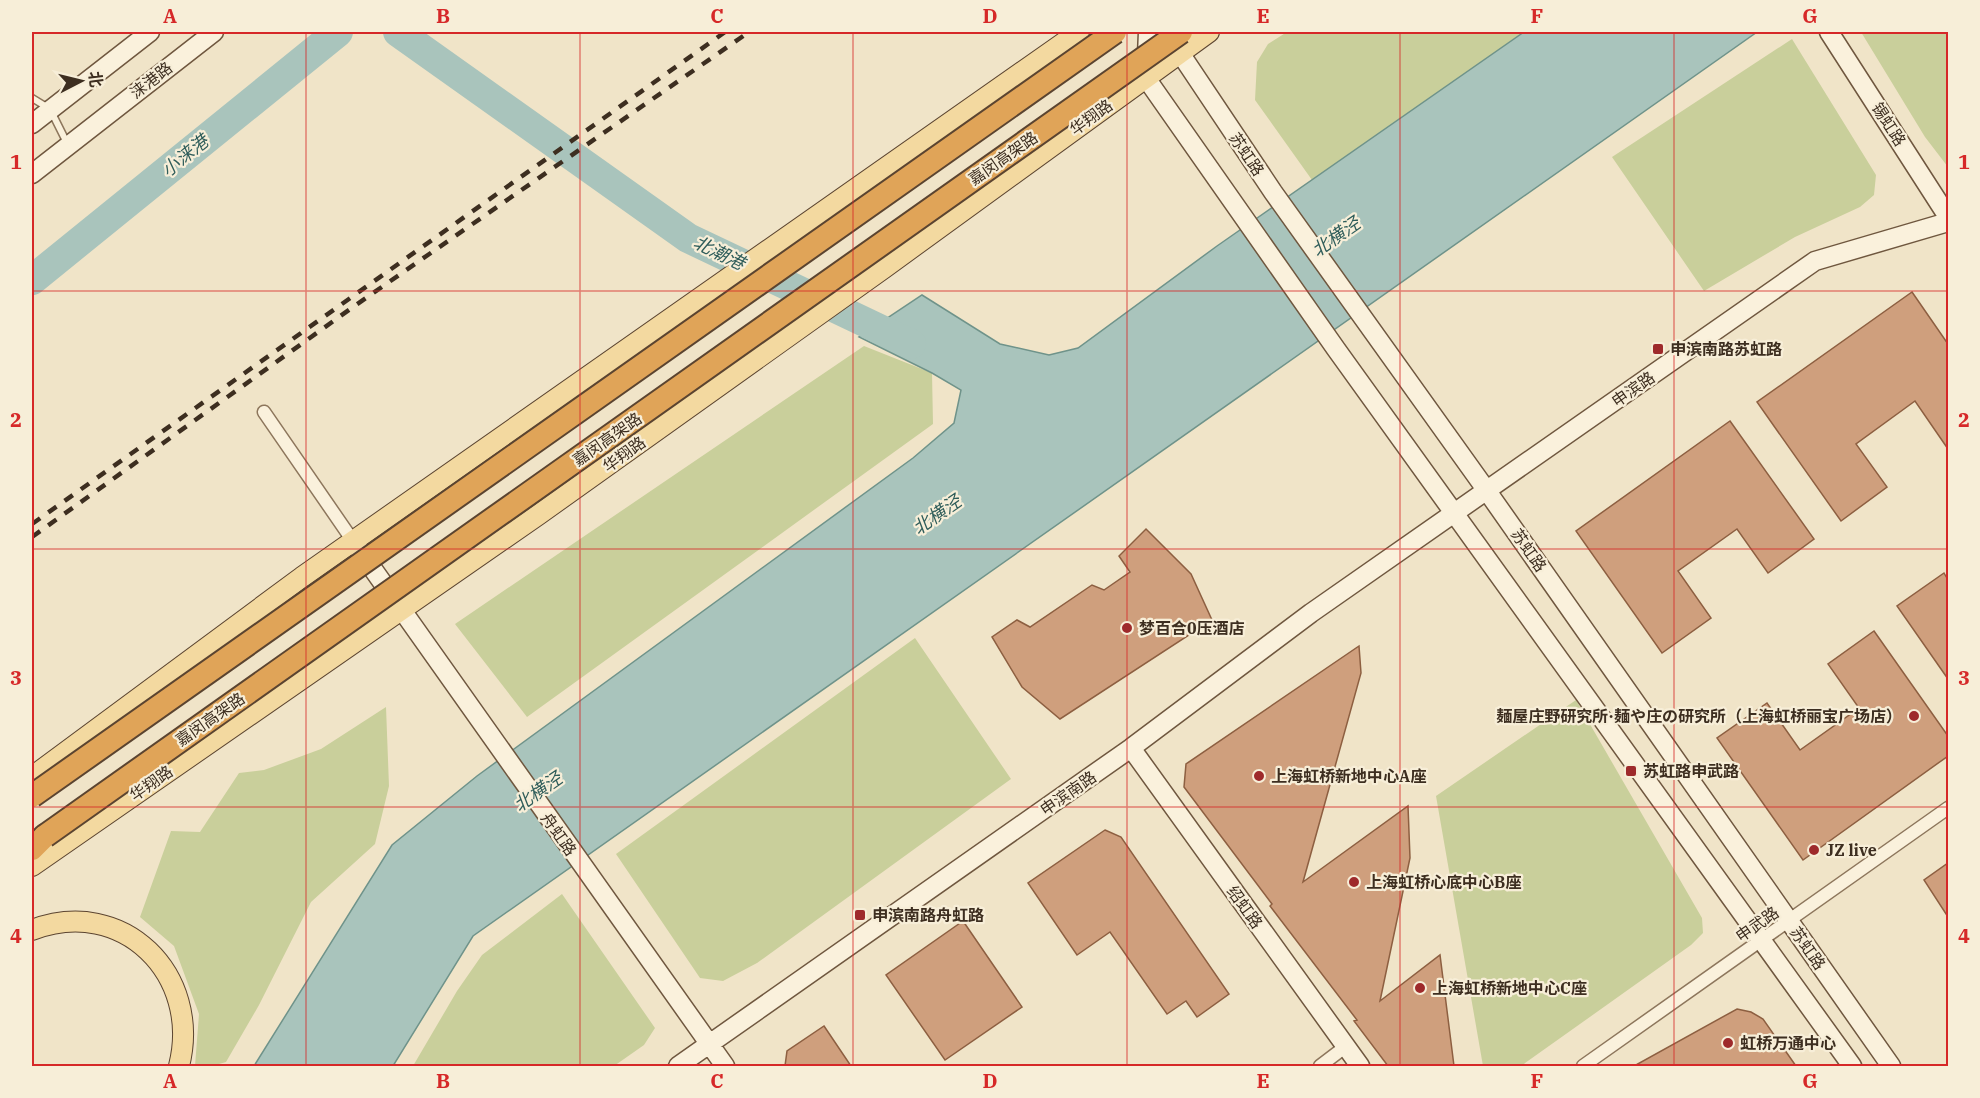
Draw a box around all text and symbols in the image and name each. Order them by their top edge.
text: A [163,2,177,29]
text: B [436,2,450,29]
text: C [710,2,724,29]
text: D [982,2,998,29]
text: E [1256,2,1270,29]
text: F [1531,2,1543,29]
text: G [1802,2,1818,29]
north arrow [51,51,111,111]
street label: 涞港路 [126,57,176,103]
text: 北 [85,70,107,88]
street label: 华翔路 [1066,95,1116,139]
street label: 锡虹路 [1868,98,1910,150]
street label: 嘉闵高架路 [964,127,1042,189]
water label: 小涞港 [156,128,215,182]
street label: 苏虹路 [1225,129,1269,179]
text: 1 [10,148,22,175]
text: 1 [1958,148,1970,175]
water label: 北横泾 [1307,211,1366,261]
water label: 北潮港 [690,230,751,276]
place label: 申滨南路苏虹路 [1670,339,1782,359]
marker: 申滨南路苏虹路 [1651,342,1665,356]
street label: 申滨路 [1608,367,1658,411]
text: 2 [10,406,22,433]
text: 2 [1958,406,1970,433]
street label: 嘉闵高架路 [568,408,646,470]
street label: 华翔路 [599,432,649,476]
water label: 北横泾 [908,489,967,539]
street label: 苏虹路 [1507,525,1551,575]
place label: 梦百合0压酒店 [1139,618,1245,638]
marker: 梦百合0压酒店 [1120,621,1134,635]
text: 3 [10,664,22,691]
text: 3 [1958,664,1970,691]
street label: 嘉闵高架路 [171,688,249,750]
place label: 麺屋庄野研究所·麺や庄の研究所（上海虹桥丽宝广场店） [1496,706,1902,726]
marker: 麺屋庄野研究所·麺や庄の研究所（上海虹桥丽宝广场店） [1907,709,1921,723]
street label: 华翔路 [126,761,176,805]
place label: 苏虹路申武路 [1643,761,1739,781]
marker: 苏虹路申武路 [1624,764,1638,778]
water label: 北横泾 [509,766,568,816]
street label: 申滨南路 [1036,766,1100,820]
place label: 上海虹桥新地中心A座 [1271,766,1426,786]
marker: 上海虹桥新地中心A座 [1252,769,1266,783]
street label: 舟虹路 [537,809,581,859]
place label: JZ live [1826,840,1877,860]
marker: JZ live [1807,843,1821,857]
place label: 上海虹桥心底中心B座 [1366,872,1521,892]
marker: 上海虹桥心底中心B座 [1347,875,1361,889]
street label: 绍虹路 [1223,882,1267,932]
street label: 申武路 [1732,902,1782,946]
place label: 申滨南路舟虹路 [872,905,984,925]
marker: 申滨南路舟虹路 [853,908,867,922]
text: 4 [10,922,22,949]
text: 4 [1958,922,1970,949]
street label: 苏虹路 [1786,923,1830,973]
place label: 上海虹桥新地中心C座 [1432,978,1587,998]
marker: 上海虹桥新地中心C座 [1413,981,1427,995]
place label: 虹桥万通中心 [1740,1033,1836,1053]
marker: 虹桥万通中心 [1721,1036,1735,1050]
text: A [163,1067,177,1094]
text: B [436,1067,450,1094]
text: C [710,1067,724,1094]
text: D [982,1067,998,1094]
text: E [1256,1067,1270,1094]
text: F [1531,1067,1543,1094]
text: G [1802,1067,1818,1094]

